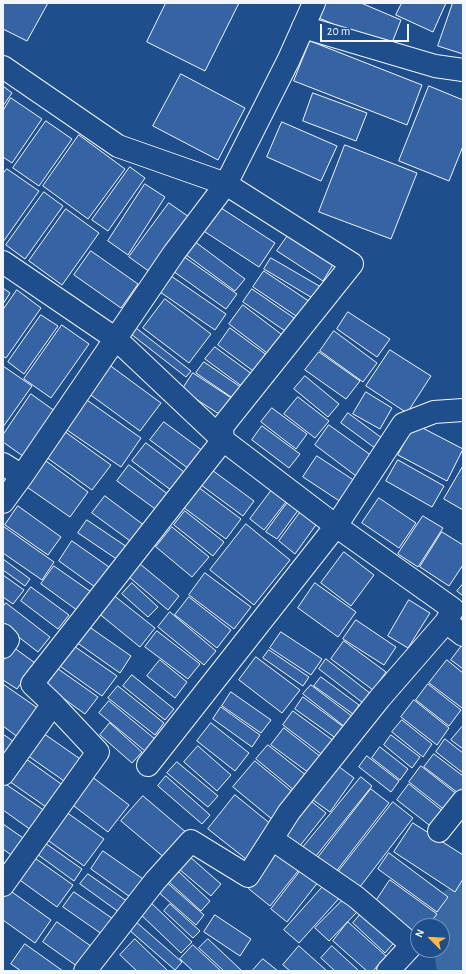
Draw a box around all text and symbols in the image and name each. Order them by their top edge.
scale bar [322,16,411,42]
text: 20 m [327,25,350,37]
north arrow [410,918,450,958]
text: N [413,928,426,939]

